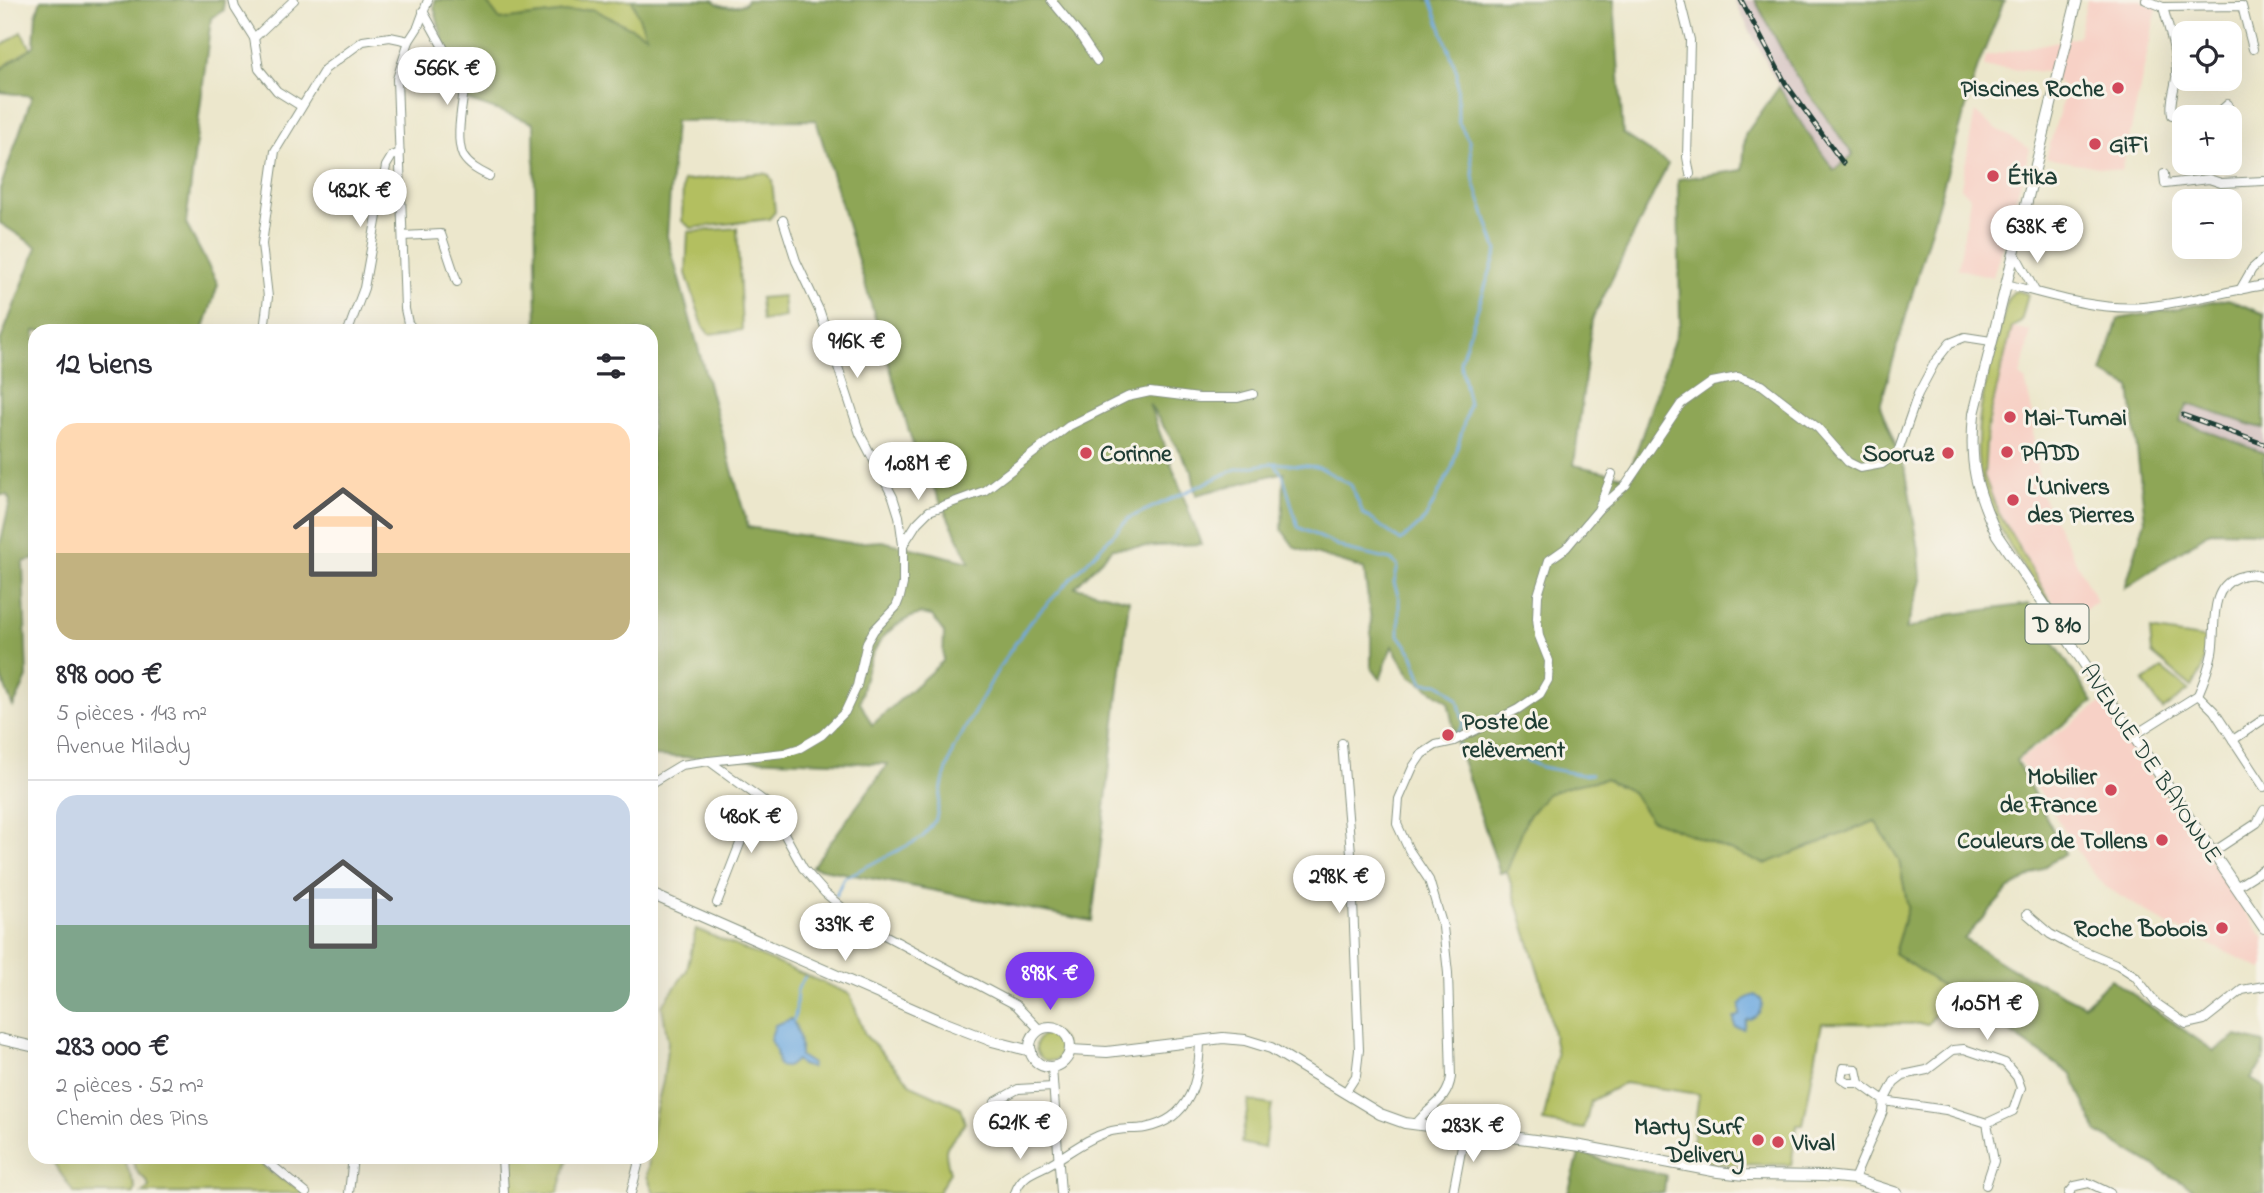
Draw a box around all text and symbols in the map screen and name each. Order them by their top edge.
map controls [2172,21,2242,259]
button: locate [2172,21,2242,91]
pin: 566K € [390,48,504,107]
text: 566K € [414,53,480,86]
place label: Piscines Roche [1961,73,2105,108]
marker: Piscines Roche [2110,80,2126,96]
button: + [2172,105,2242,175]
place label: GiFi [2109,129,2148,164]
marker: GiFi [2087,136,2103,152]
place label: Étika [2007,161,2057,196]
marker: Étika [1985,168,2001,184]
pin: 482K € [303,170,417,229]
text: 482K € [329,175,391,208]
button: − [2172,189,2242,259]
pin: 638K € [1980,205,2094,265]
text: 638K € [2006,211,2068,244]
pin: 916K € [800,320,914,380]
text: 916K € [828,326,886,359]
text: 12 biens [56,344,153,388]
icon: filters [592,347,630,385]
place label: Mai-Tumai [2024,402,2127,437]
marker: Mai-Tumai [2002,409,2018,425]
place label: PADD [2021,437,2080,472]
place label: Corinne [1100,438,1173,473]
place label: Sooruz [1862,438,1935,473]
pin: 1.08M € [853,442,983,502]
marker: PADD [1999,444,2015,460]
marker: Corinne [1078,445,1094,461]
marker: Sooruz [1940,445,1956,461]
text: 1.08M € [885,448,951,481]
icon: home [280,469,406,595]
place label: L'Univers des Pierres [2027,471,2135,534]
marker: L'Univers des Pierres [2005,492,2021,508]
road number: D 810 [2025,604,2088,644]
text: 898 000 € [56,654,162,698]
street label: AVENUE DE BAYONNE [2070,658,2230,871]
text: 5 pièces · 143 m² [56,698,207,731]
place label: Poste de relèvement [1462,706,1566,769]
marker: Poste de relèvement [1440,727,1456,743]
text: Avenue Milady [56,731,191,764]
place label: Mobilier de France [1999,761,2098,824]
marker: Mobilier de France [2103,782,2119,798]
pin: 480K € [694,796,808,855]
text: 480K € [721,801,781,834]
place label: Couleurs de Tollens [1957,825,2148,860]
marker: Couleurs de Tollens [2154,832,2170,848]
icon: home [280,841,406,967]
pin: 298K € [1282,856,1396,915]
text: 298K € [1309,861,1369,894]
pin: 339K € [788,904,902,963]
text: 339K € [816,909,874,942]
place label: Roche Bobois [2074,913,2208,948]
marker: Roche Bobois [2214,920,2230,936]
pin: 898K € [993,953,1107,1012]
text: 898K € [1021,958,1079,991]
pin: 1.05M € [1922,982,2052,1042]
text: 1.05M € [1952,988,2022,1021]
text: 283 000 € [56,1026,169,1070]
text: 2 pièces · 52 m² [56,1070,204,1103]
pin: 621K € [963,1102,1077,1161]
text: Chemin des Pins [56,1103,209,1136]
pin: 283K € [1416,1104,1530,1164]
text: 621K € [989,1107,1051,1140]
text: 283K € [1442,1110,1504,1143]
place label: Marty Surf Delivery [1634,1111,1745,1175]
place label: Vival [1791,1127,1835,1162]
marker: Marty Surf Delivery [1750,1132,1766,1148]
marker: Vival [1770,1134,1786,1150]

